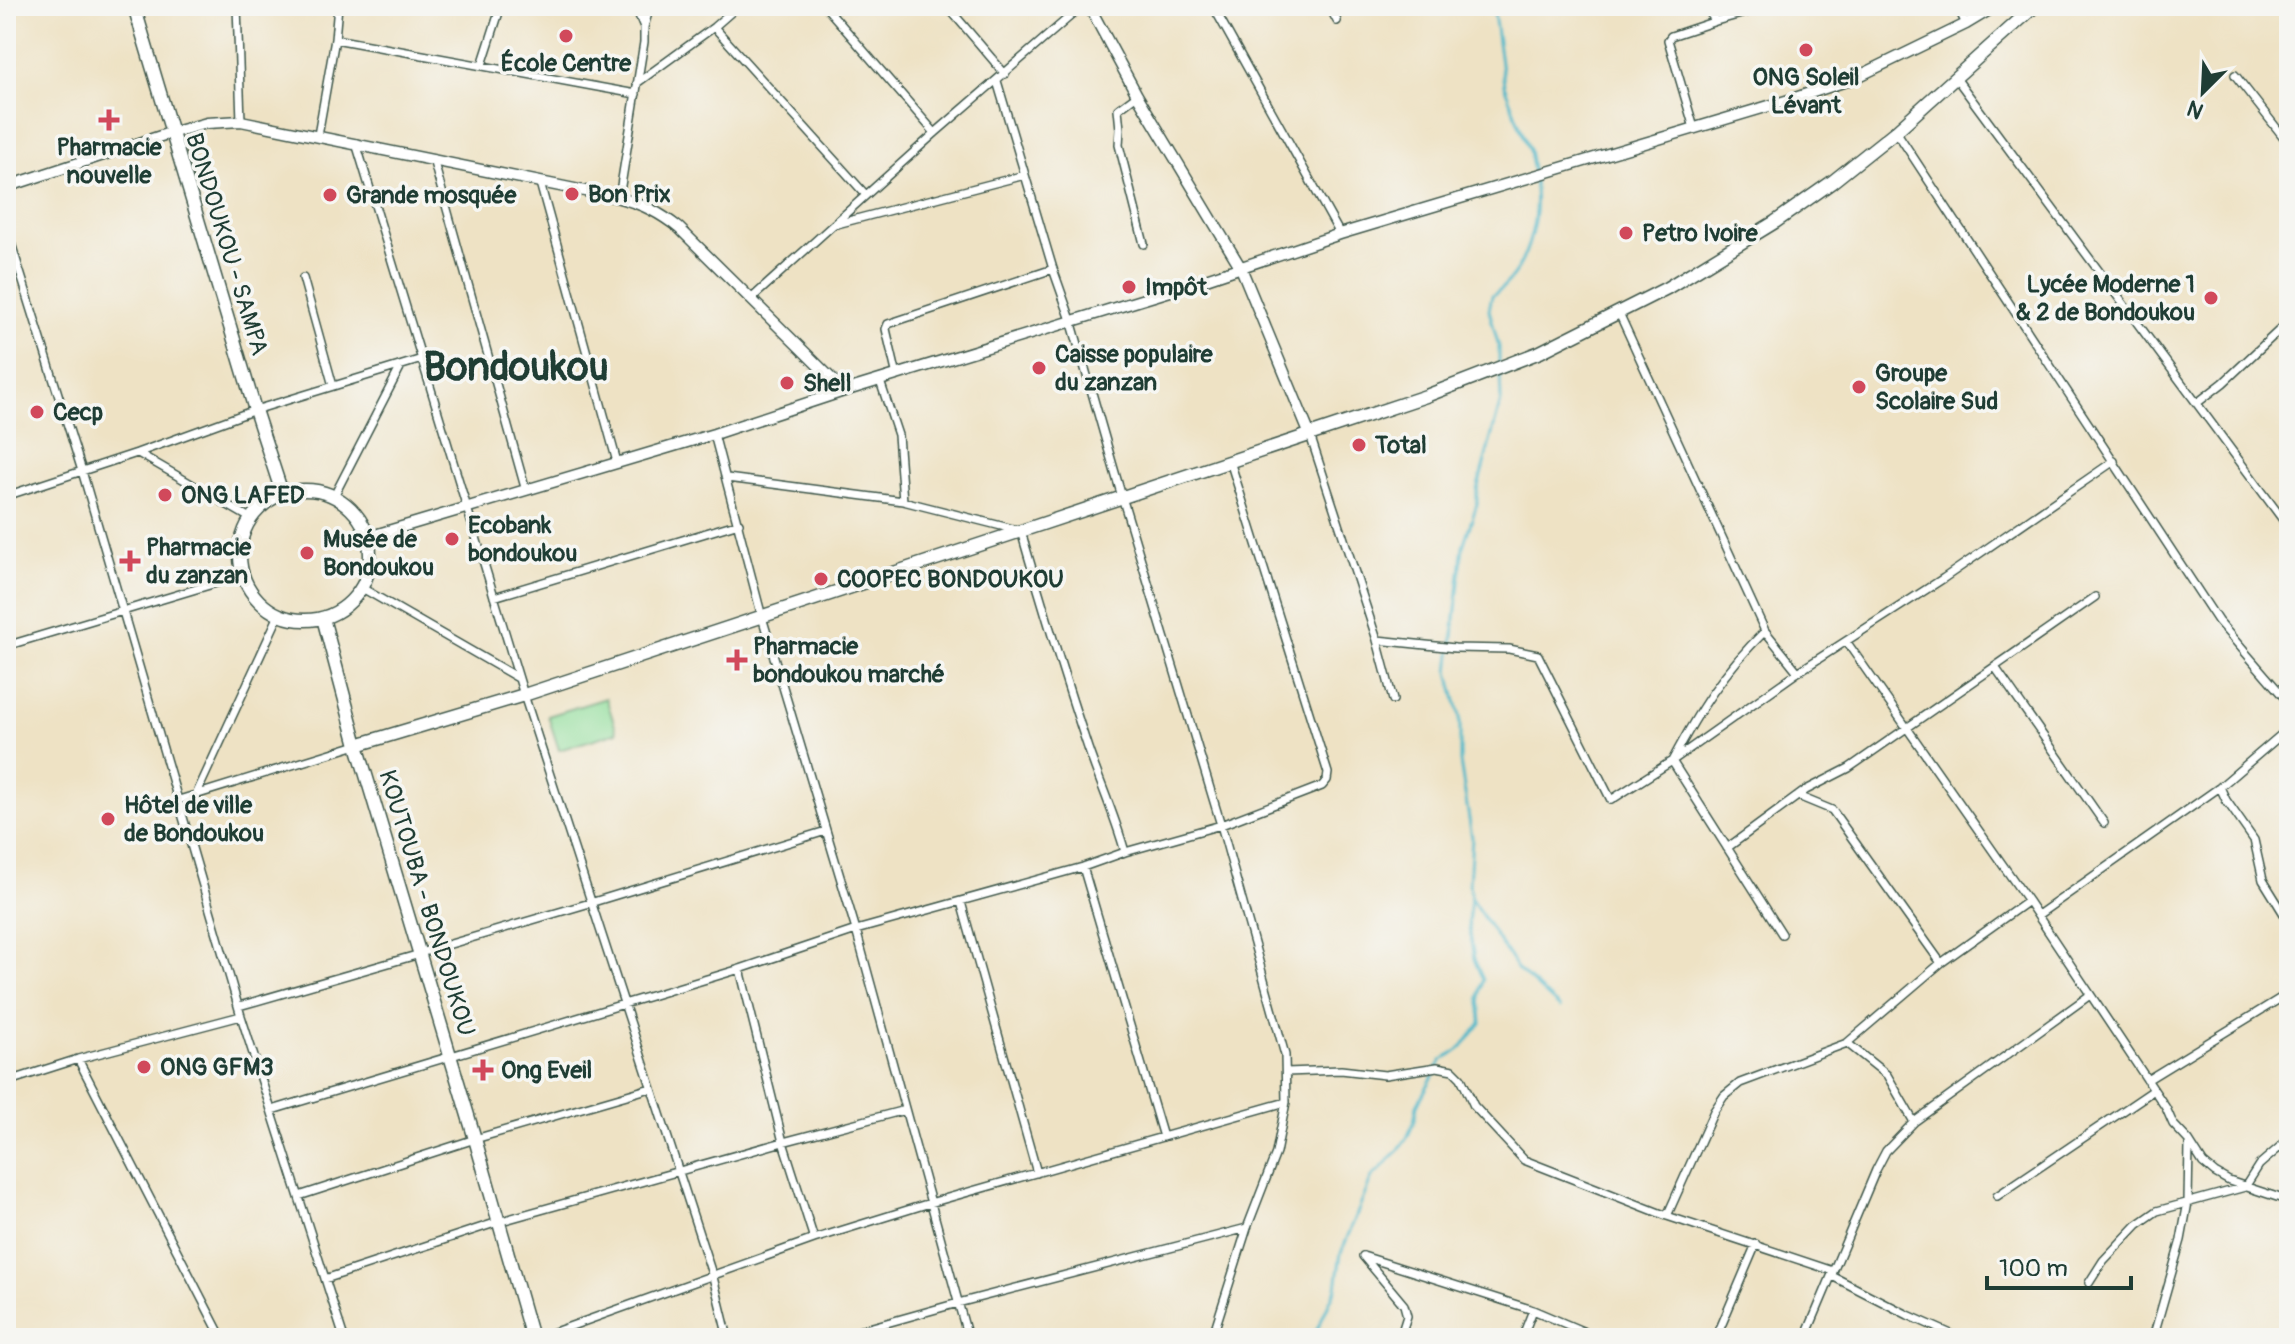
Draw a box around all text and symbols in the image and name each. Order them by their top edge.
marker: École Centre [557,27,575,45]
marker: ONG Soleil Lévant [1797,41,1815,59]
place label: École Centre [501,49,632,78]
north arrow [2163,52,2243,132]
place label: ONG Soleil Lévant [1753,63,1860,120]
text: N [2183,93,2208,125]
marker: Pharmacie nouvelle [100,111,118,129]
street label: BONDOUKOU - SAMPA [179,130,274,359]
place label: Pharmacie nouvelle [57,133,163,190]
place label: Bon Prix [588,180,671,209]
place label: Grande mosquée [346,181,518,210]
marker: Bon Prix [563,185,581,203]
marker: Grande mosquée [321,186,339,204]
place label: Petro Ivoire [1642,219,1759,248]
marker: Petro Ivoire [1617,224,1635,242]
place label: Lycée Moderne 1 & 2 de Bondoukou [2016,270,2195,327]
place label: Impôt [1145,273,1209,302]
marker: Impôt [1120,278,1138,296]
marker: Lycée Moderne 1 & 2 de Bondoukou [2202,289,2220,307]
place label: Caisse populaire du zanzan [1055,340,1214,397]
district label: Bondoukou [423,343,609,392]
marker: Caisse populaire du zanzan [1030,359,1048,377]
place label: Groupe Scolaire Sud [1875,359,1998,416]
place label: Shell [803,369,852,398]
marker: Shell [778,374,796,392]
marker: Groupe Scolaire Sud [1850,378,1868,396]
place label: Cecp [53,398,103,427]
marker: Cecp [28,403,46,421]
place label: Total [1374,431,1427,460]
marker: Total [1350,436,1368,454]
place label: ONG LAFED [181,481,305,510]
marker: ONG LAFED [156,486,174,504]
place label: Ecobank bondoukou [468,511,577,568]
place label: Musée de Bondoukou [323,525,434,582]
marker: Ecobank bondoukou [443,530,461,548]
place label: Pharmacie du zanzan [146,533,252,590]
marker: Musée de Bondoukou [298,544,316,562]
marker: Pharmacie du zanzan [121,552,139,570]
place label: COOPEC BONDOUKOU [837,565,1064,594]
marker: COOPEC BONDOUKOU [812,570,830,588]
place label: Pharmacie bondoukou marché [753,632,945,689]
marker: Pharmacie bondoukou marché [728,651,746,669]
street label: KOUTOUBA - BONDOUKOU [372,767,481,1040]
place label: Hôtel de ville de Bondoukou [124,791,264,848]
marker: Hôtel de ville de Bondoukou [99,810,117,828]
place label: ONG GFM3 [160,1053,274,1082]
place label: Ong Eveil [501,1056,592,1085]
marker: ONG GFM3 [135,1058,153,1076]
marker: Ong Eveil [472,1059,494,1081]
scale bar [1987,1240,2131,1290]
text: 100 m [1999,1254,2068,1283]

